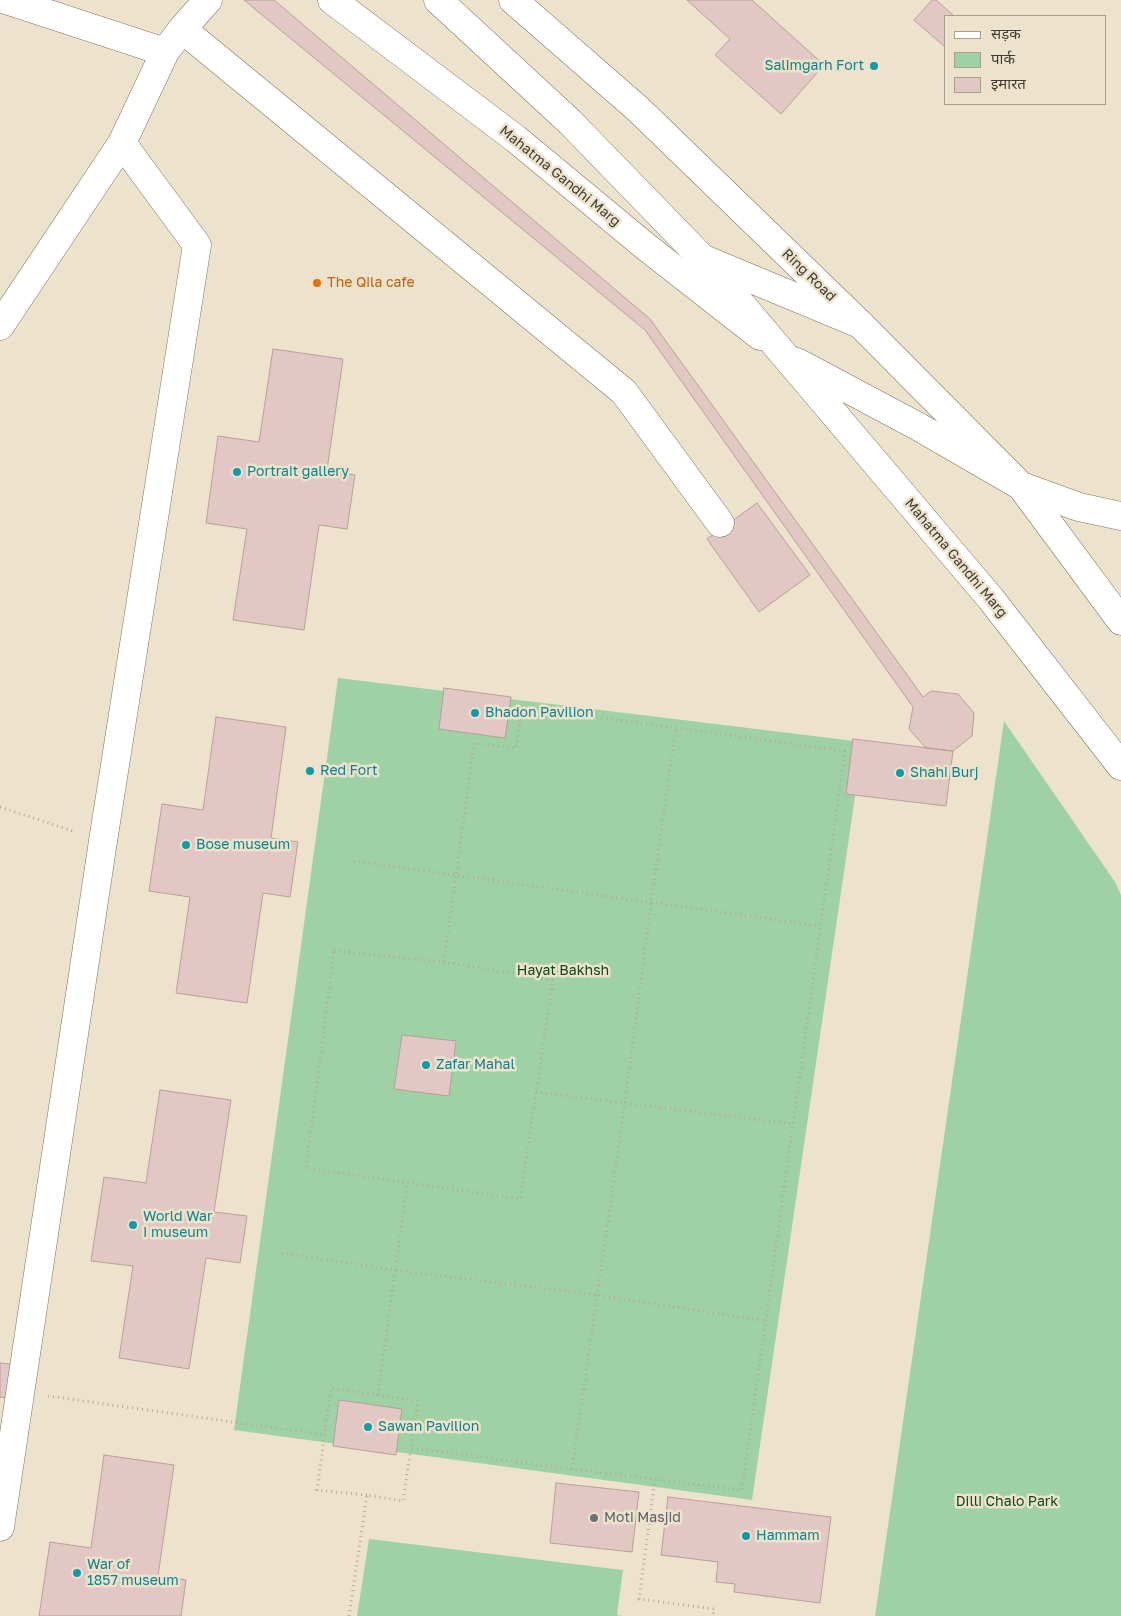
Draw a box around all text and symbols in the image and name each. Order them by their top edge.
legend [944,15,1106,105]
text: सड़क [991,24,1021,42]
text: पार्क [991,49,1015,67]
place label: Salimgarh Fort [764,58,864,74]
marker: Salimgarh Fort [868,60,880,72]
text: इमारत [991,74,1026,92]
street label: Mahatma Gandhi Marg [496,122,624,230]
street label: Ring Road [779,245,839,305]
place label: The Qila cafe [327,275,415,291]
marker: The Qila cafe [311,277,323,289]
place label: Portrait gallery [247,464,349,480]
marker: Portrait gallery [231,466,243,478]
street label: Mahatma Gandhi Marg [901,495,1011,621]
place label: Bhadon Pavilion [485,705,594,721]
marker: Bhadon Pavilion [469,707,481,719]
place label: Red Fort [320,763,378,779]
marker: Red Fort [304,765,316,777]
place label: Shahi Burj [910,765,978,781]
marker: Shahi Burj [894,767,906,779]
place label: Bose museum [196,837,290,853]
marker: Bose museum [180,839,192,851]
park label: Hayat Bakhsh [517,963,609,979]
place label: Zafar Mahal [436,1057,515,1073]
marker: Zafar Mahal [420,1059,432,1071]
place label: World War I museum [143,1209,212,1242]
marker: World War I museum [127,1219,139,1231]
place label: Sawan Pavilion [378,1419,479,1435]
marker: Sawan Pavilion [362,1421,374,1433]
park label: Dilli Chalo Park [956,1494,1058,1510]
place label: Moti Masjid [604,1510,681,1526]
marker: Moti Masjid [588,1512,600,1524]
place label: Hammam [756,1528,820,1544]
marker: Hammam [740,1530,752,1542]
place label: War of 1857 museum [87,1557,179,1590]
marker: War of 1857 museum [71,1567,83,1579]

